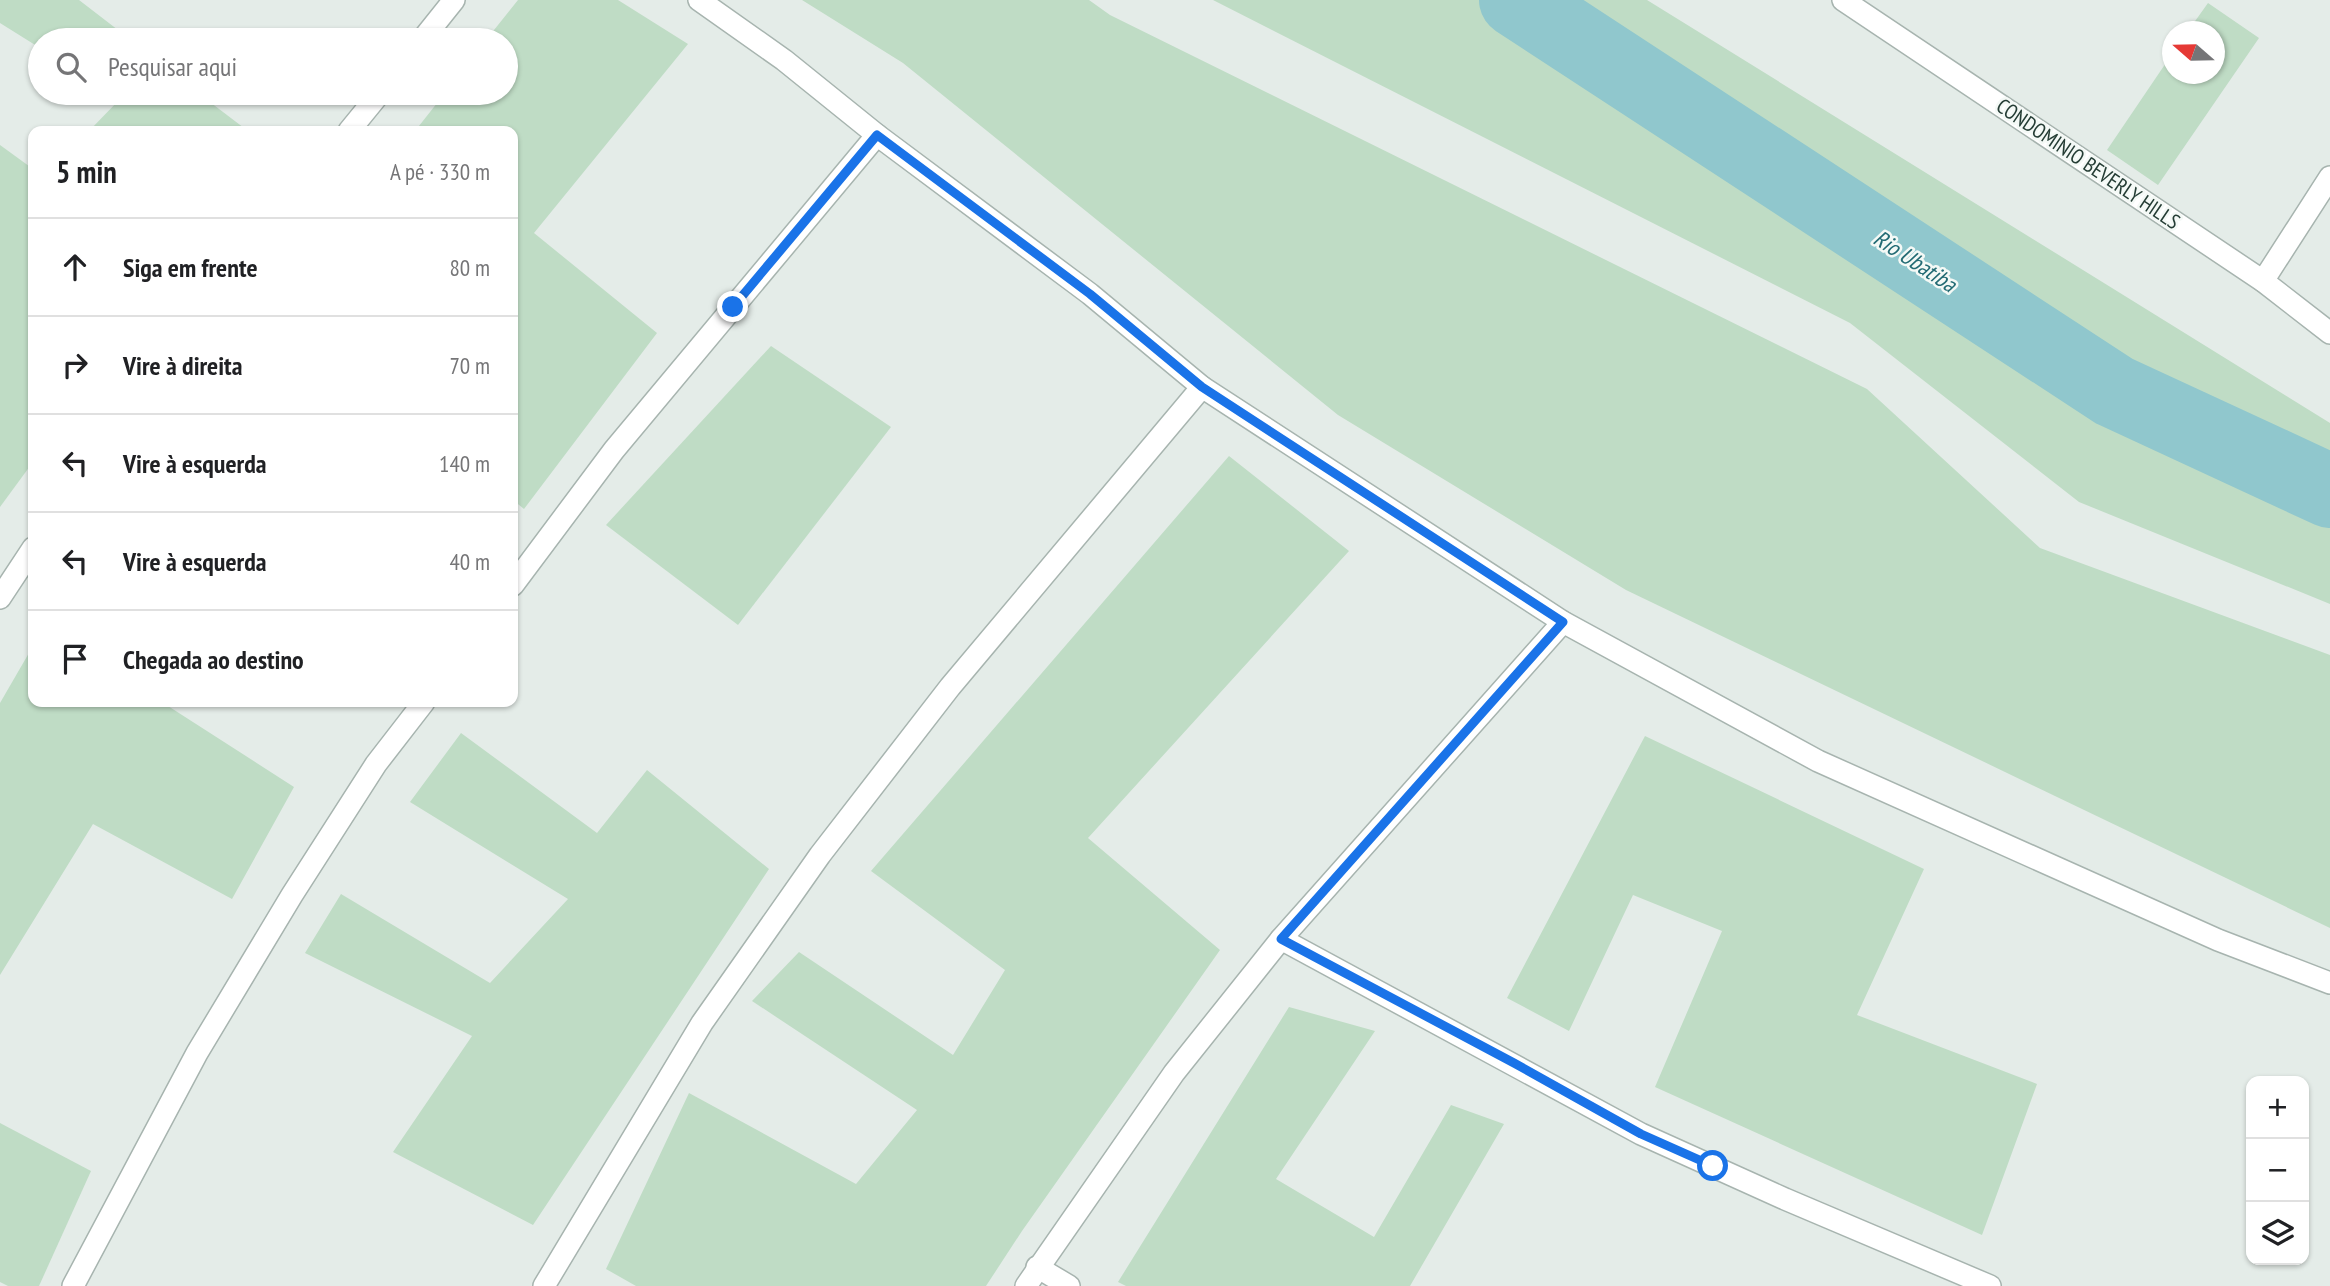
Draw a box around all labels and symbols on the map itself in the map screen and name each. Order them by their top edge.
north arrow [2162,21,2225,84]
street label: CONDOMINIO BEVERLY HILLS [1991,92,2185,235]
water label: Rio Ubatiba [1869,223,1963,299]
route end [717,291,748,322]
route start [1697,1150,1728,1181]

